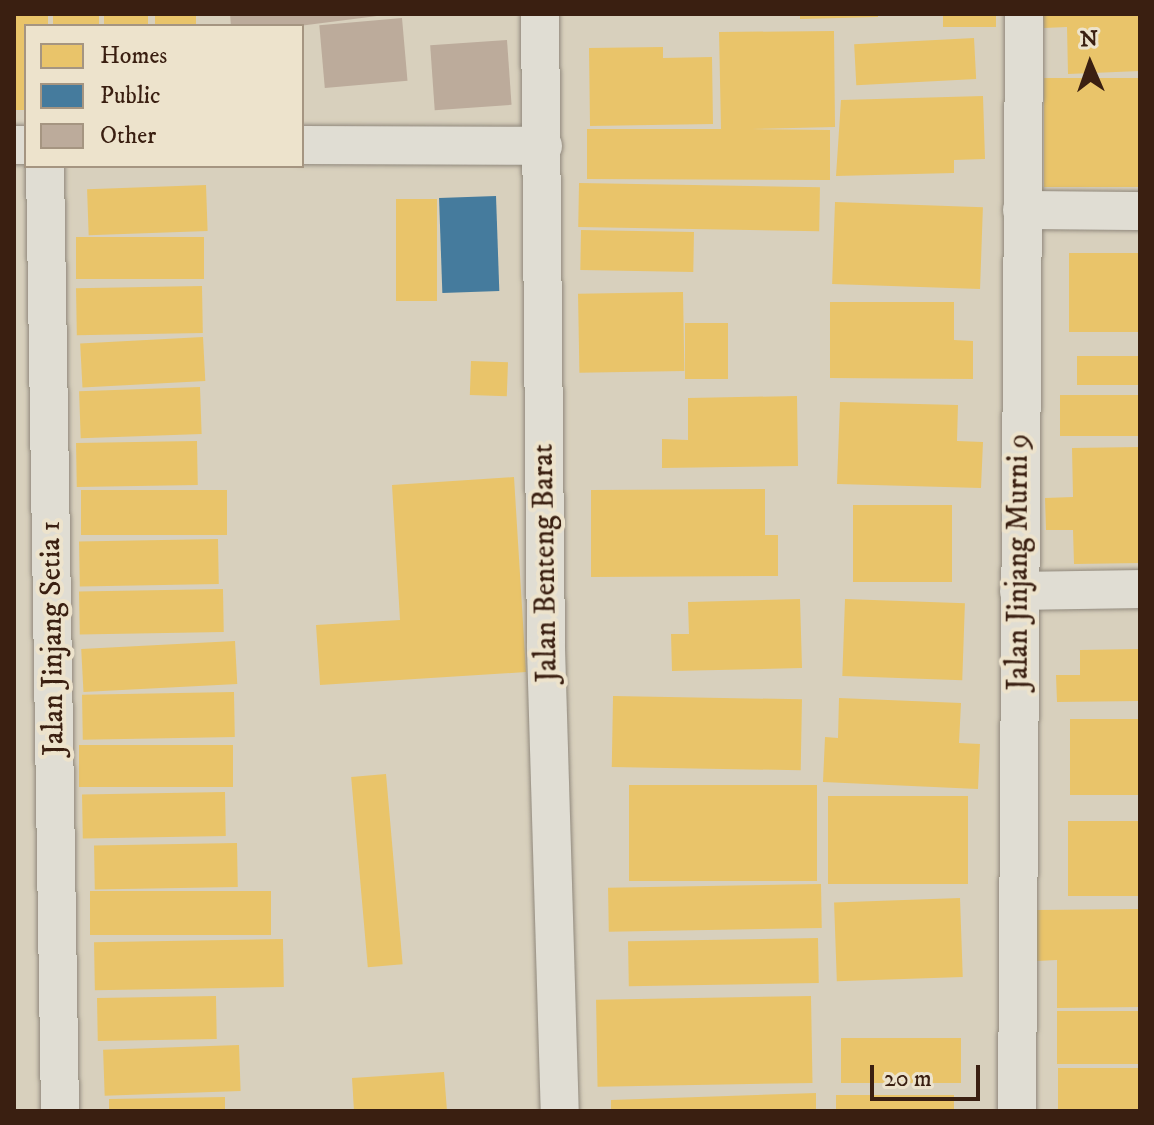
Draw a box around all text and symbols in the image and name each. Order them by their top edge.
legend [24,24,304,168]
north arrow [1050,24,1130,104]
text: N [1080,26,1099,53]
text: Homes [100,41,167,71]
text: Public [100,81,160,111]
text: Other [100,121,156,151]
street label: Jalan Jinjang Murni 9 [1001,434,1037,690]
street label: Jalan Benteng Barat [526,443,566,683]
street label: Jalan Jinjang Setia 1 [33,520,73,756]
scale bar [874,1049,984,1099]
text: 20 m [884,1064,932,1094]

